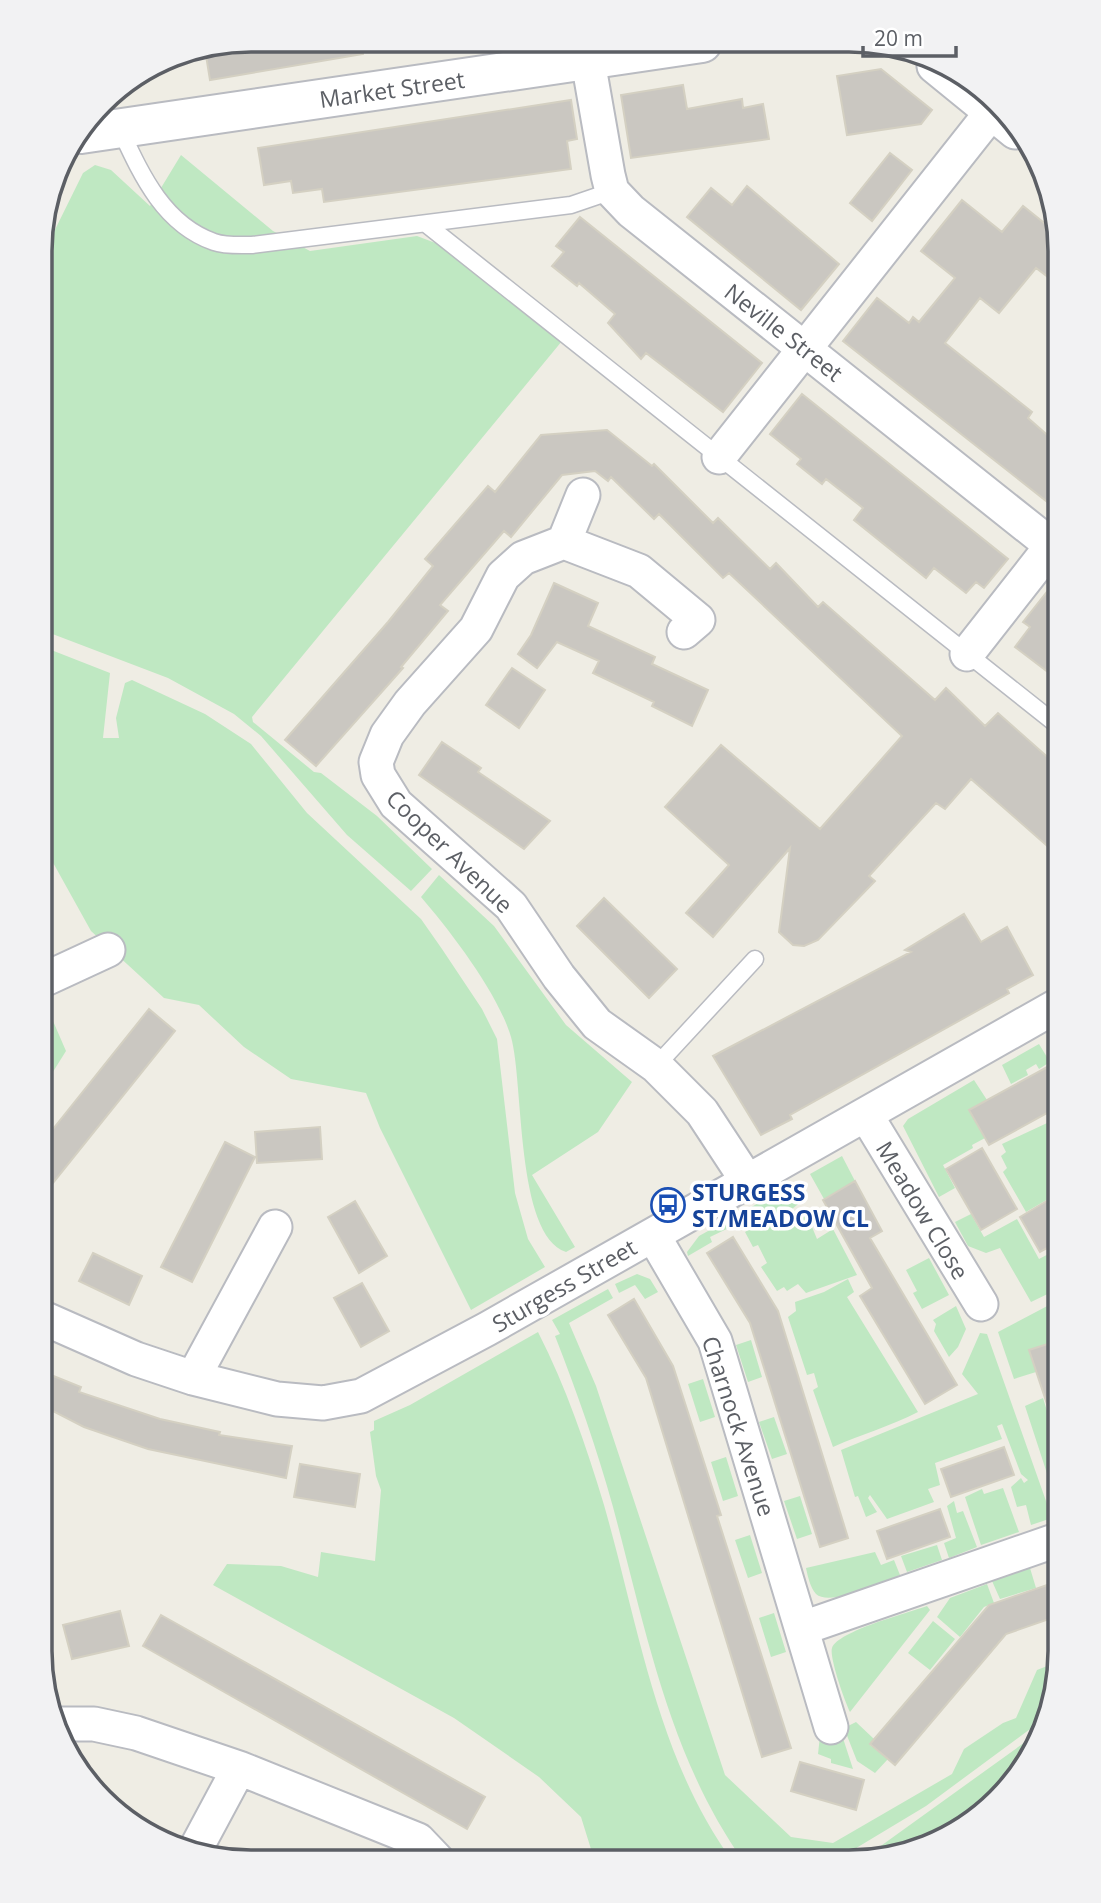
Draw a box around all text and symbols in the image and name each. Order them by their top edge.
scale bar [863,14,956,58]
text: 20 m [874,24,923,52]
street label: Market Street [317,63,467,115]
street label: Neville Street [718,276,850,388]
street label: Cooper Avenue [380,782,520,920]
street label: Meadow Close [869,1135,977,1285]
place label: STURGESS ST/MEADOW CL [692,1176,869,1234]
bus stop icon: STURGESS ST/MEADOW CL [649,1186,687,1224]
street label: Sturgess Street [486,1231,642,1339]
street label: Charnock Avenue [695,1332,783,1520]

